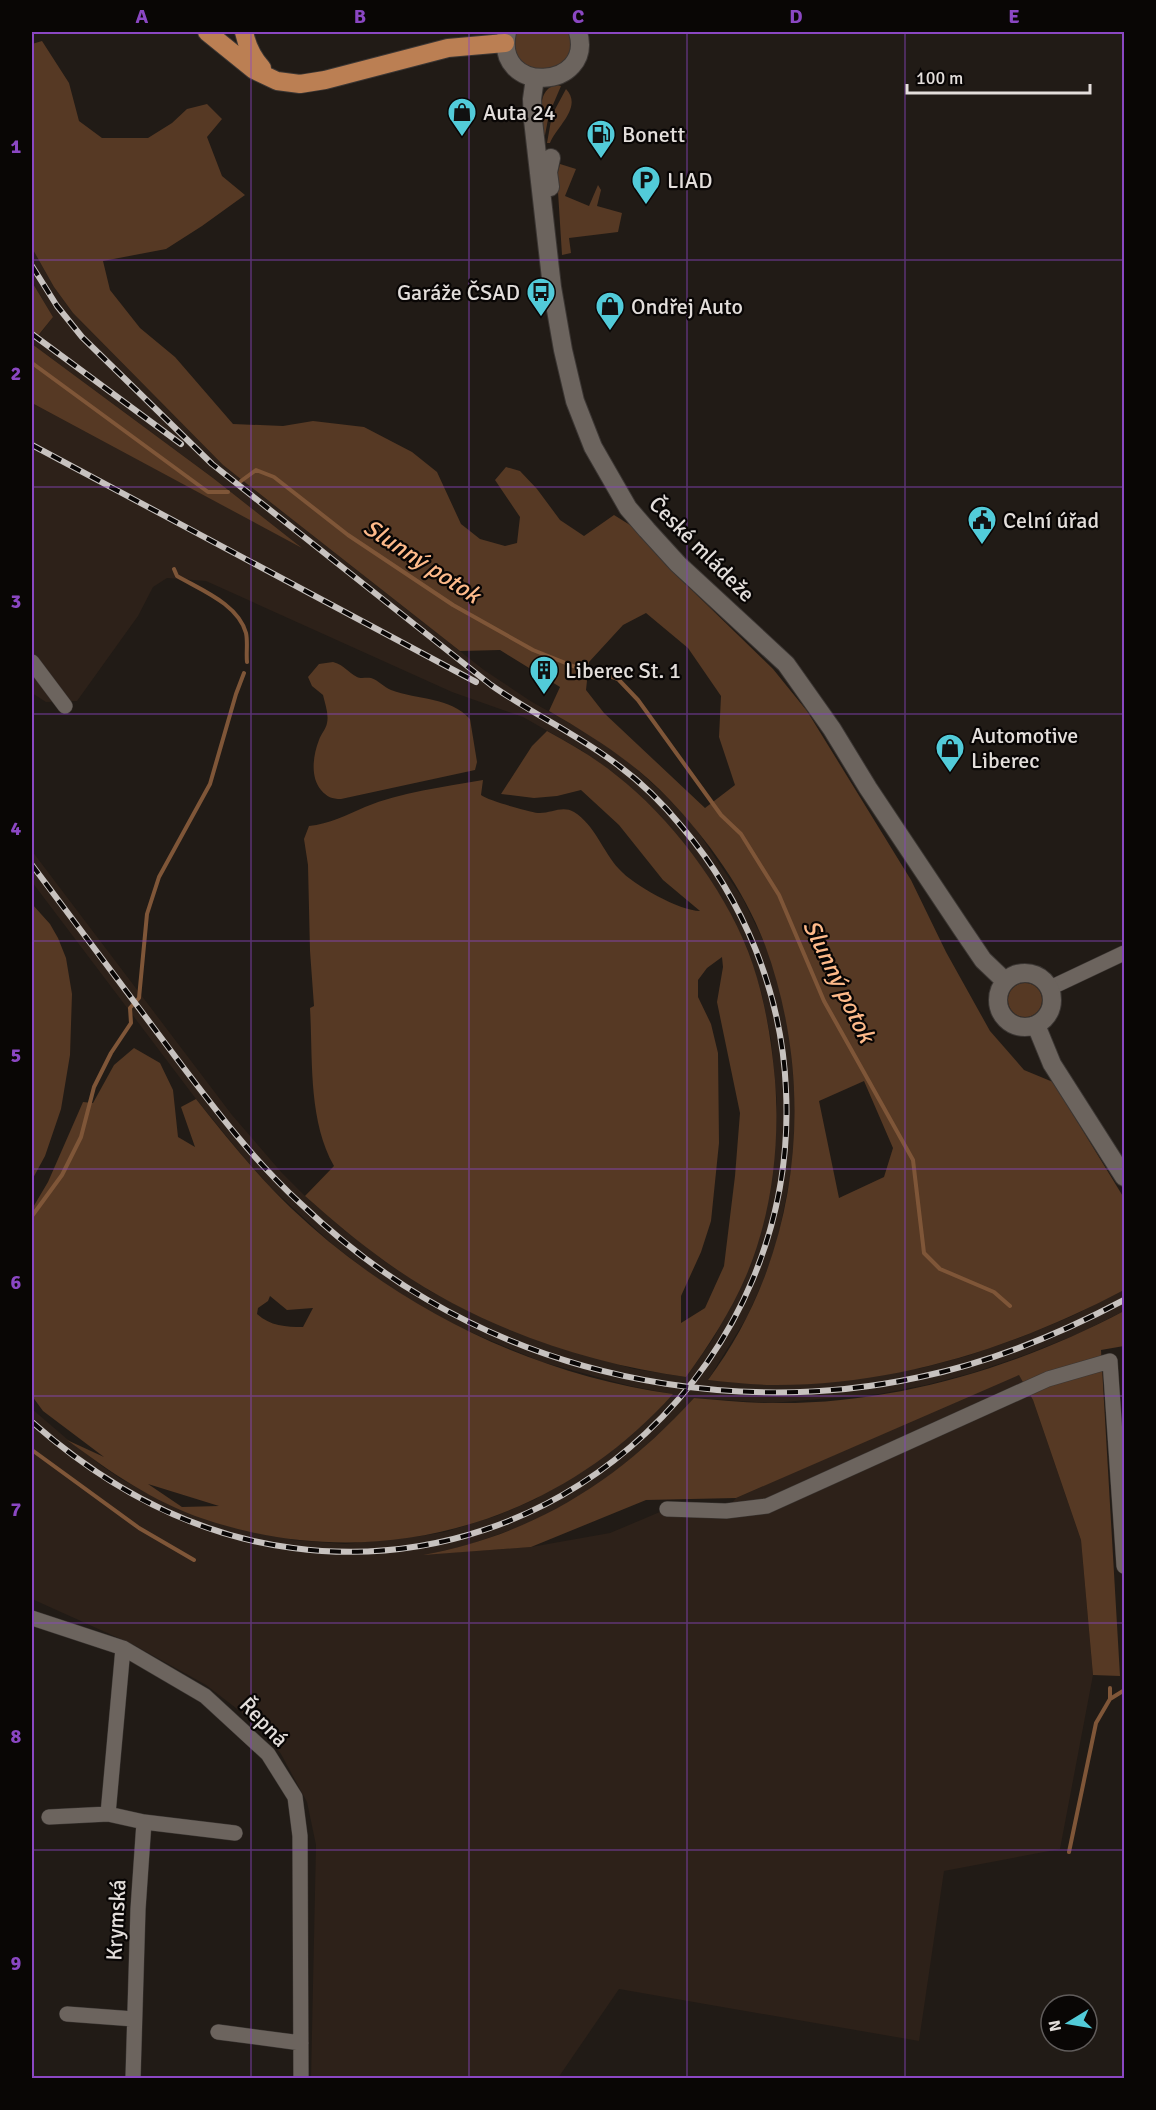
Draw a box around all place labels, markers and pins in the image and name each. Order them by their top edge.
shop icon: Auta 24 [446,96,478,138]
place label: Auta 24 [483,99,556,126]
fuel station icon: Bonett [585,118,617,160]
place label: Bonett [622,121,685,148]
parking icon: LIAD [630,164,662,206]
place label: LIAD [667,167,712,194]
bus stop icon: Garáže ČSAD [525,276,557,318]
place label: Garáže ČSAD [397,279,520,306]
shop icon: Ondřej Auto [594,290,626,332]
place label: Ondřej Auto [631,293,743,320]
public building icon: Celní úřad [966,504,998,546]
place label: Celní úřad [1003,507,1099,534]
building icon: Liberec St. 1 [528,654,560,696]
place label: Liberec St. 1 [565,657,681,684]
place label: Automotive Liberec [971,722,1078,774]
shop icon: Automotive Liberec [934,732,966,774]

